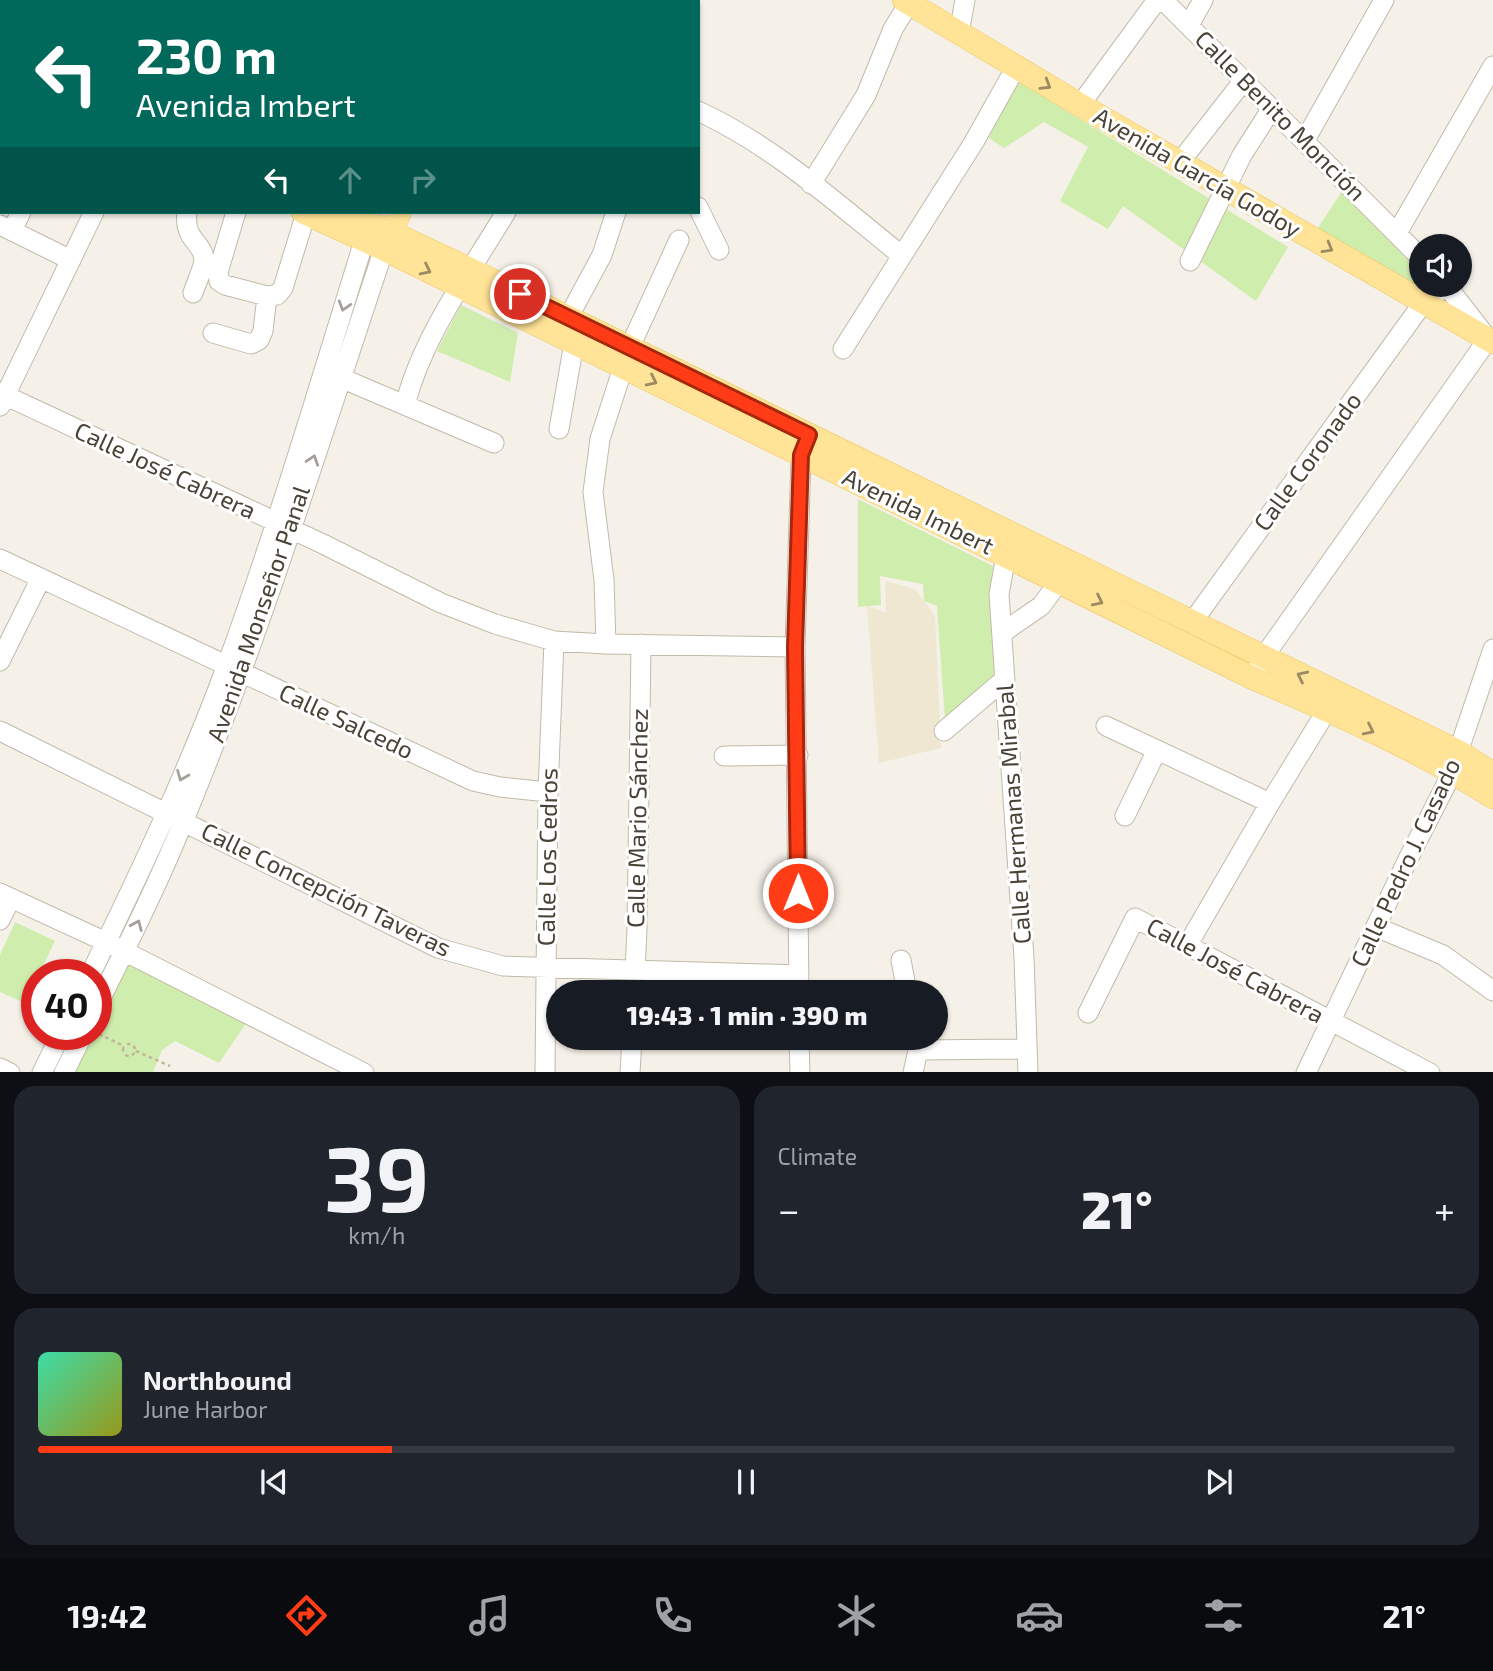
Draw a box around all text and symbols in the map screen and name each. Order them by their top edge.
street label: Calle Benito Monción [1190,24,1372,206]
text: 230 m [136,25,277,84]
icon: left [21,28,112,119]
one-way arrow [1039,77,1052,90]
text: Avenida Imbert [136,85,356,123]
street label: Avenida García Godoy [1089,101,1307,243]
icon: left [258,161,296,199]
icon: ahead [331,161,369,199]
icon: right [404,161,442,199]
map controls [1409,234,1472,297]
button: sound [1409,234,1472,297]
one-way arrow [1321,240,1334,253]
one-way arrow [419,262,431,276]
pin [490,264,550,324]
icon: arrive [501,275,539,313]
one-way arrow [337,300,352,312]
one-way arrow [645,373,657,387]
street label: Calle Coronado [1247,386,1367,536]
street label: Calle José Cabrera [70,415,261,524]
one-way arrow [305,455,320,467]
street label: Avenida Imbert [838,462,999,560]
street label: Avenida Monseñor Panal [200,481,315,746]
one-way arrow [1091,593,1103,607]
one-way arrow [1297,670,1309,684]
street label: Calle Salcedo [275,677,418,764]
street label: Calle Hermanas Mirabal [989,683,1036,945]
street label: Calle Mario Sánchez [620,708,653,928]
one-way arrow [1362,722,1374,736]
street label: Calle Pedro J. Casado [1344,754,1466,971]
street label: Calle Los Cedros [530,768,563,946]
one-way arrow [176,769,190,781]
street label: Calle Concepción Taveras [197,815,456,962]
position arrow [761,856,835,930]
street label: Calle José Cabrera [1142,911,1329,1029]
one-way arrow [129,919,143,932]
speed limit sign: 40 [21,959,112,1050]
text: 19:43 · 1 min · 390 m [626,999,868,1030]
text: 39 [324,1121,429,1230]
text: Climate [778,1142,857,1170]
text: 21° [1081,1177,1153,1239]
text: − [778,1186,800,1232]
text: + [1434,1186,1455,1232]
text: km/h [348,1221,405,1249]
text: Northbound [143,1364,292,1395]
text: June Harbor [143,1395,267,1423]
icon: previous [255,1463,293,1501]
icon: pause [727,1463,765,1501]
icon: next [1200,1463,1238,1501]
icon: directions [282,1591,331,1640]
icon: music [465,1591,514,1640]
icon: phone [648,1591,697,1640]
icon: climate [832,1591,881,1640]
icon: car [1015,1591,1064,1640]
icon: filters [1199,1591,1248,1640]
text: 19:42 [67,1596,147,1634]
text: 21° [1382,1596,1426,1634]

